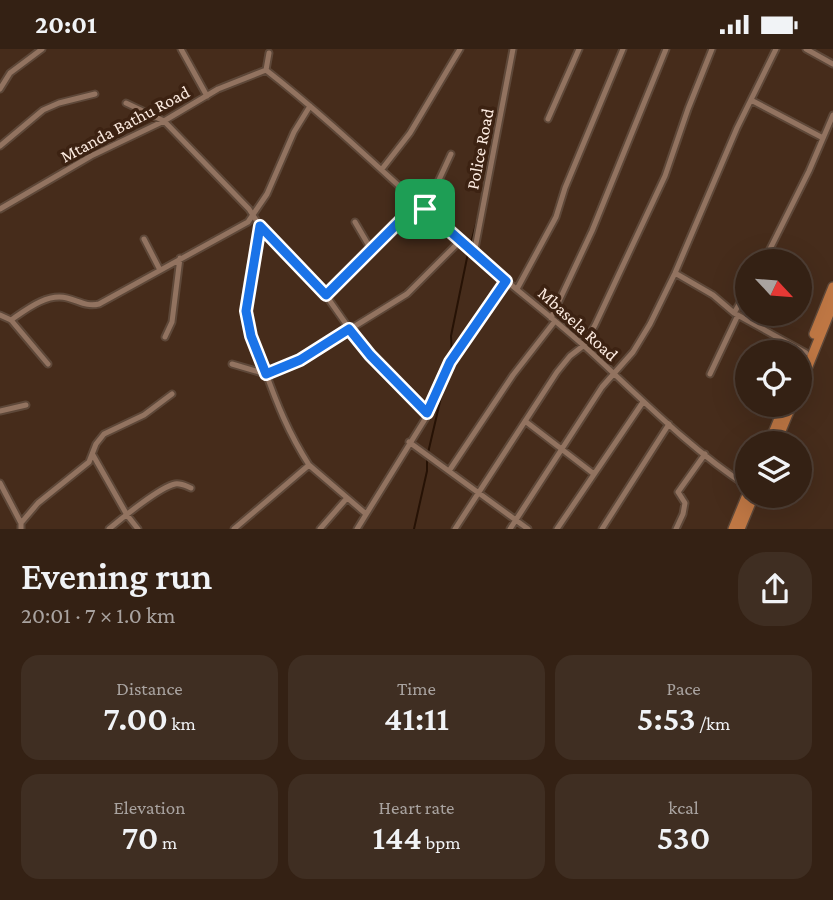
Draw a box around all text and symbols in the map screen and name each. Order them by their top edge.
text: 20:01 [35,10,97,39]
street label: Mtanda Bathu Road [57,81,193,166]
street label: Police Road [462,106,498,191]
pin [395,179,455,239]
icon: arrive [406,190,444,228]
north arrow [735,249,812,325]
map controls [735,249,812,508]
street label: Mbasela Road [534,283,622,365]
button: locate [735,340,812,417]
button: layers [735,431,812,508]
button: share [738,552,812,626]
text: Evening run [21,555,212,597]
text: 20:01 · 7 × 1.0 km [21,602,176,628]
text: Distance [116,678,183,699]
text: Time [397,678,436,699]
text: Pace [666,678,701,699]
text: 7.00 [103,699,168,738]
text: 41:11 [384,699,449,738]
text: 5:53 [637,699,696,738]
text: km [168,713,196,734]
text: /km [696,713,730,734]
text: Elevation [114,797,185,818]
text: Heart rate [379,797,454,818]
text: kcal [668,797,699,818]
text: 70 [122,818,158,857]
text: 144 [373,818,422,857]
text: 530 [657,818,710,857]
text: m [158,832,177,853]
text: bpm [422,832,461,853]

